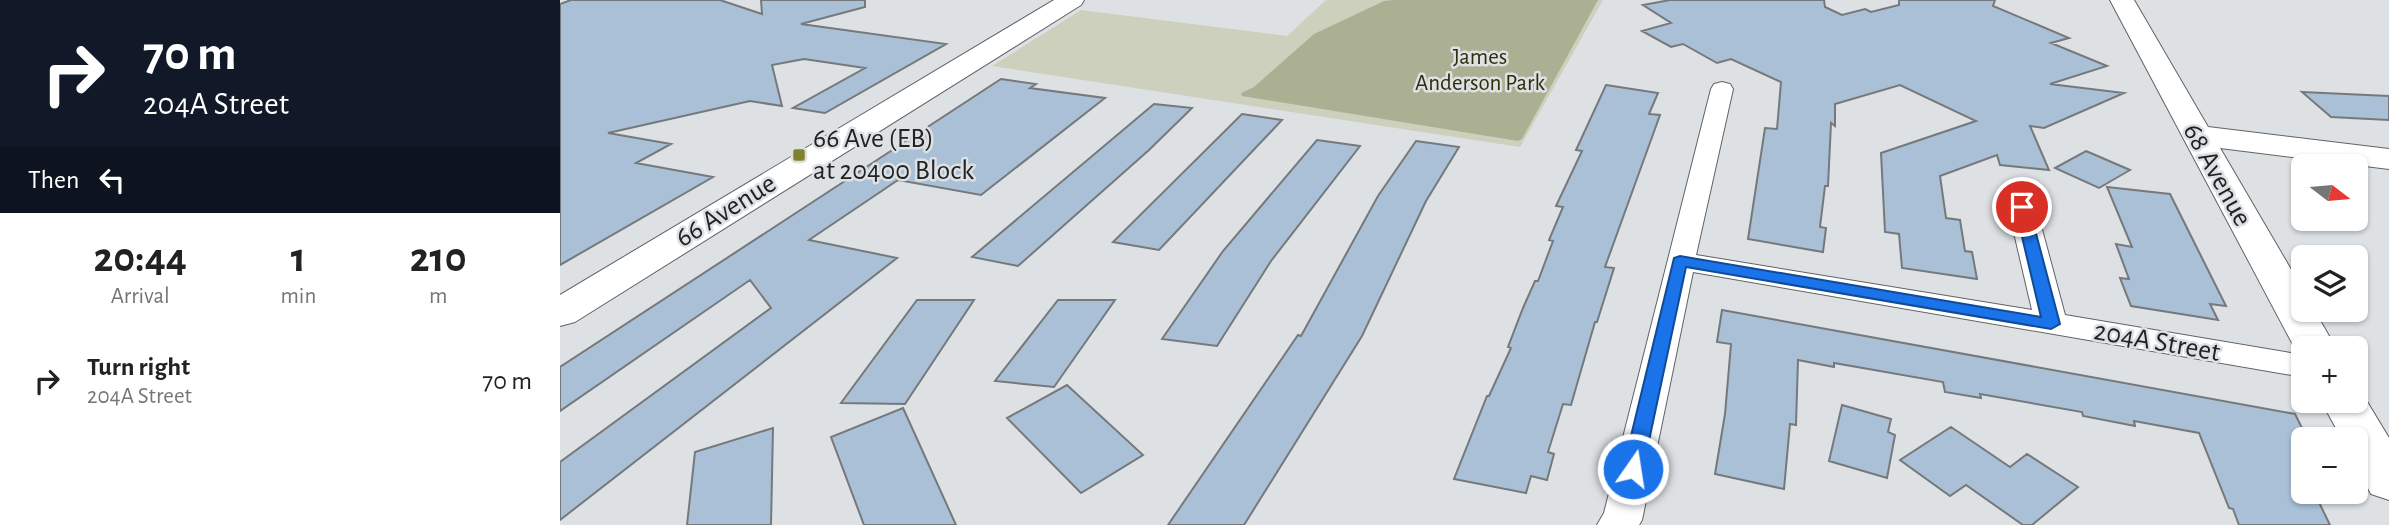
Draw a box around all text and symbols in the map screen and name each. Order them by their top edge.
icon: right [28,28,119,119]
text: 70 m [143,30,237,79]
park label: James Anderson Park [1415,46,1545,95]
text: 204A Street [143,88,289,120]
street label: 68 Avenue [2177,119,2257,231]
place label: 66 Ave (EB) at 20400 Block [813,125,974,185]
marker: 66 Ave (EB) at 20400 Block [791,147,807,163]
north arrow [2291,154,2368,231]
map controls [2291,154,2368,504]
icon: left [93,161,131,199]
text: Then [28,167,79,193]
street label: 66 Avenue [671,169,781,253]
pin [1992,177,2052,237]
icon: arrive [2003,188,2041,226]
text: 20:44 [93,237,187,279]
text: 1 [291,237,306,279]
text: 210 [410,237,467,279]
button: layers [2291,245,2368,322]
text: Arrival [111,285,170,308]
text: min [280,285,316,308]
text: m [429,285,447,308]
street label: 204A Street [2092,317,2222,367]
button: + [2291,336,2368,413]
text: Turn right [87,354,190,380]
icon: right [28,362,66,400]
text: 70 m [482,368,532,394]
text: 204A Street [87,385,192,408]
button: − [2291,427,2368,504]
position arrow [1596,432,1670,506]

